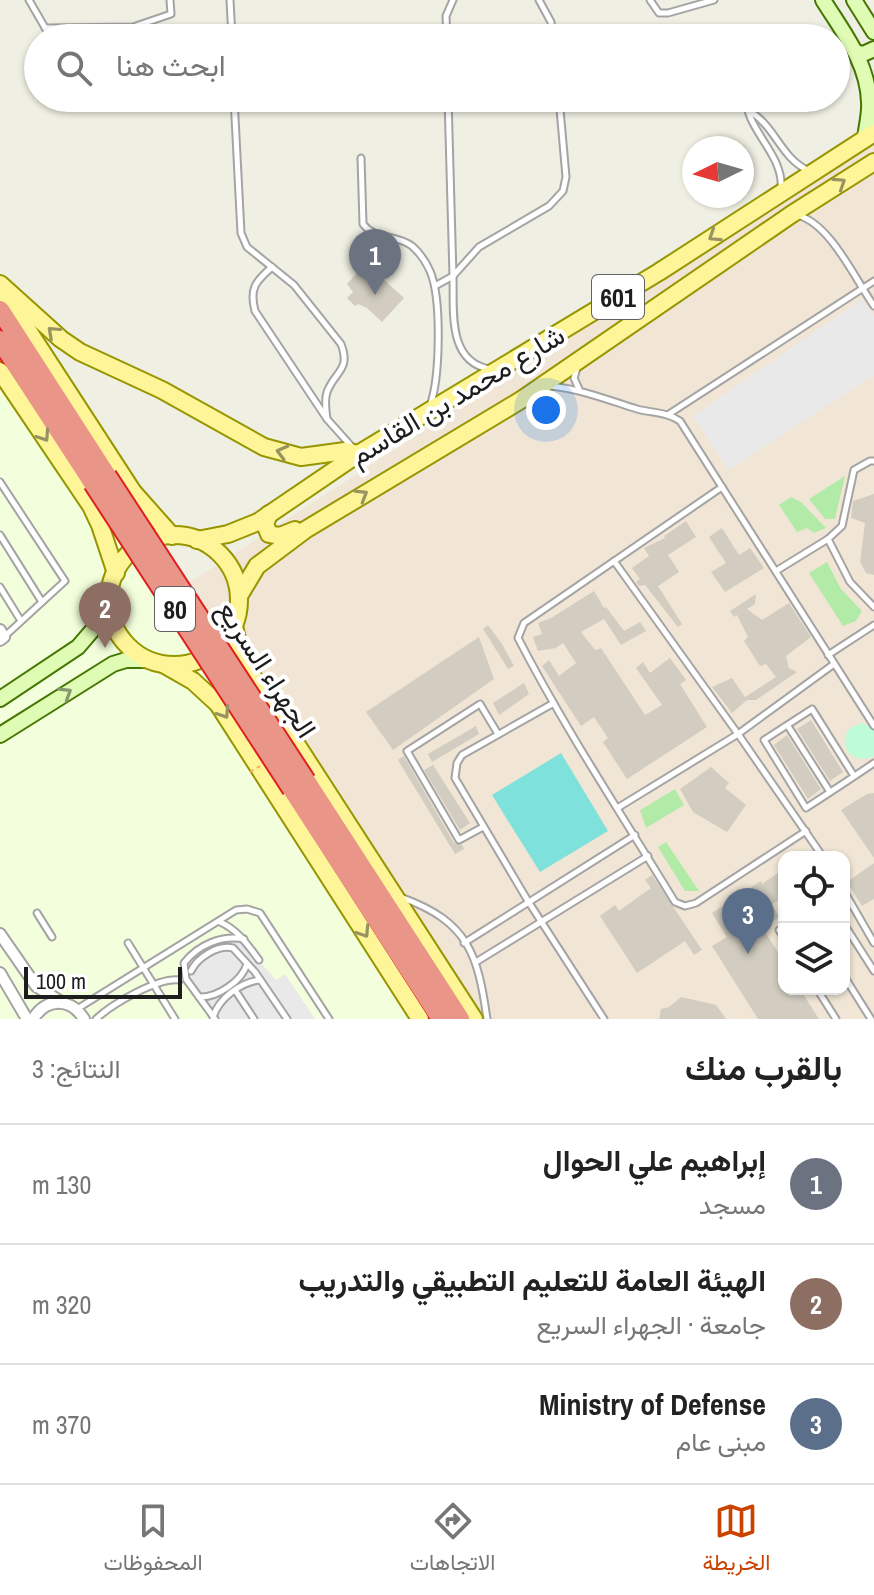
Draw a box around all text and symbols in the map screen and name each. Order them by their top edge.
search box [24,24,850,112]
text: ابحث هنا [116,45,226,85]
icon: search [52,46,96,90]
north arrow [682,136,754,208]
one-way arrow [832,178,846,193]
one-way arrow [709,227,723,242]
pin: 1 [349,229,401,295]
road number: 601 [592,275,644,319]
street label: شارع محمد بن القاسم [342,316,572,474]
one-way arrow [48,326,62,341]
your location [526,390,566,430]
one-way arrow [34,427,49,441]
one-way arrow [275,445,289,462]
one-way arrow [353,490,368,505]
pin: 2 [79,582,131,648]
road number: 80 [155,587,195,631]
street label: الجهراء السريع [208,593,326,746]
one-way arrow [57,687,71,702]
one-way arrow [214,705,229,719]
map controls [778,851,850,995]
button: locate [778,851,850,923]
pin: 3 [722,888,774,954]
one-way arrow [355,923,370,938]
button: layers [778,923,850,995]
scale bar [24,963,182,999]
text: 100 m [36,966,86,996]
text: بالقرب منك [685,1045,842,1091]
text: النتائج: 3 [32,1051,121,1086]
text: إبراهيم علي الحوال [543,1140,766,1180]
text: 130 m [32,1167,91,1202]
text: 1 [810,1167,822,1202]
text: مسجد [699,1187,766,1222]
text: الهيئة العامة للتعليم التطبيقي والتدريب [298,1260,766,1300]
text: 320 m [32,1287,91,1322]
text: 2 [810,1287,822,1322]
text: جامعة · الجهراء السريع [536,1307,766,1342]
text: Ministry of Defense [539,1384,766,1424]
text: 370 m [32,1407,91,1442]
text: 3 [810,1407,822,1442]
text: مبنى عام [676,1424,766,1459]
tab: المحفوظات [104,1499,203,1582]
tab: الاتجاهات [410,1499,495,1582]
tab: الخريطة [702,1499,770,1582]

